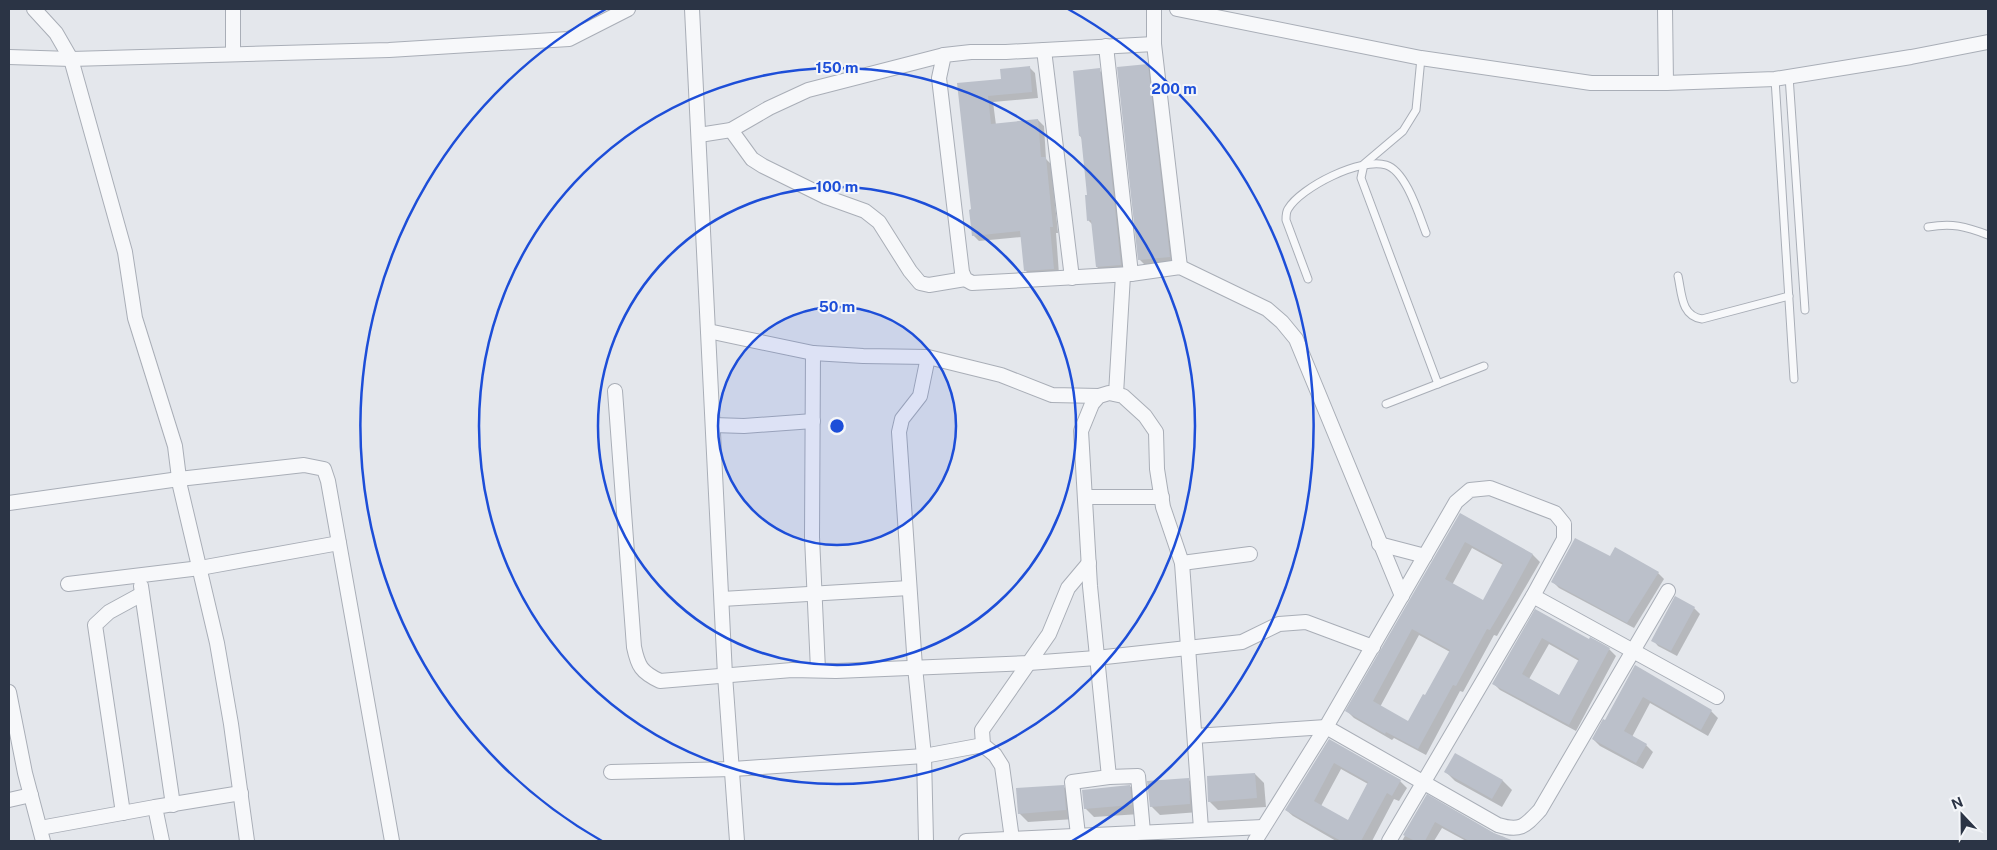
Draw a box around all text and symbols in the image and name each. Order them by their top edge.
text: 150 m [815,59,859,76]
text: 200 m [1151,80,1197,97]
text: 100 m [816,178,858,195]
text: 50 m [819,298,855,315]
centre of rings [828,417,846,435]
north arrow [1937,790,1987,840]
text: N [1949,793,1965,812]

